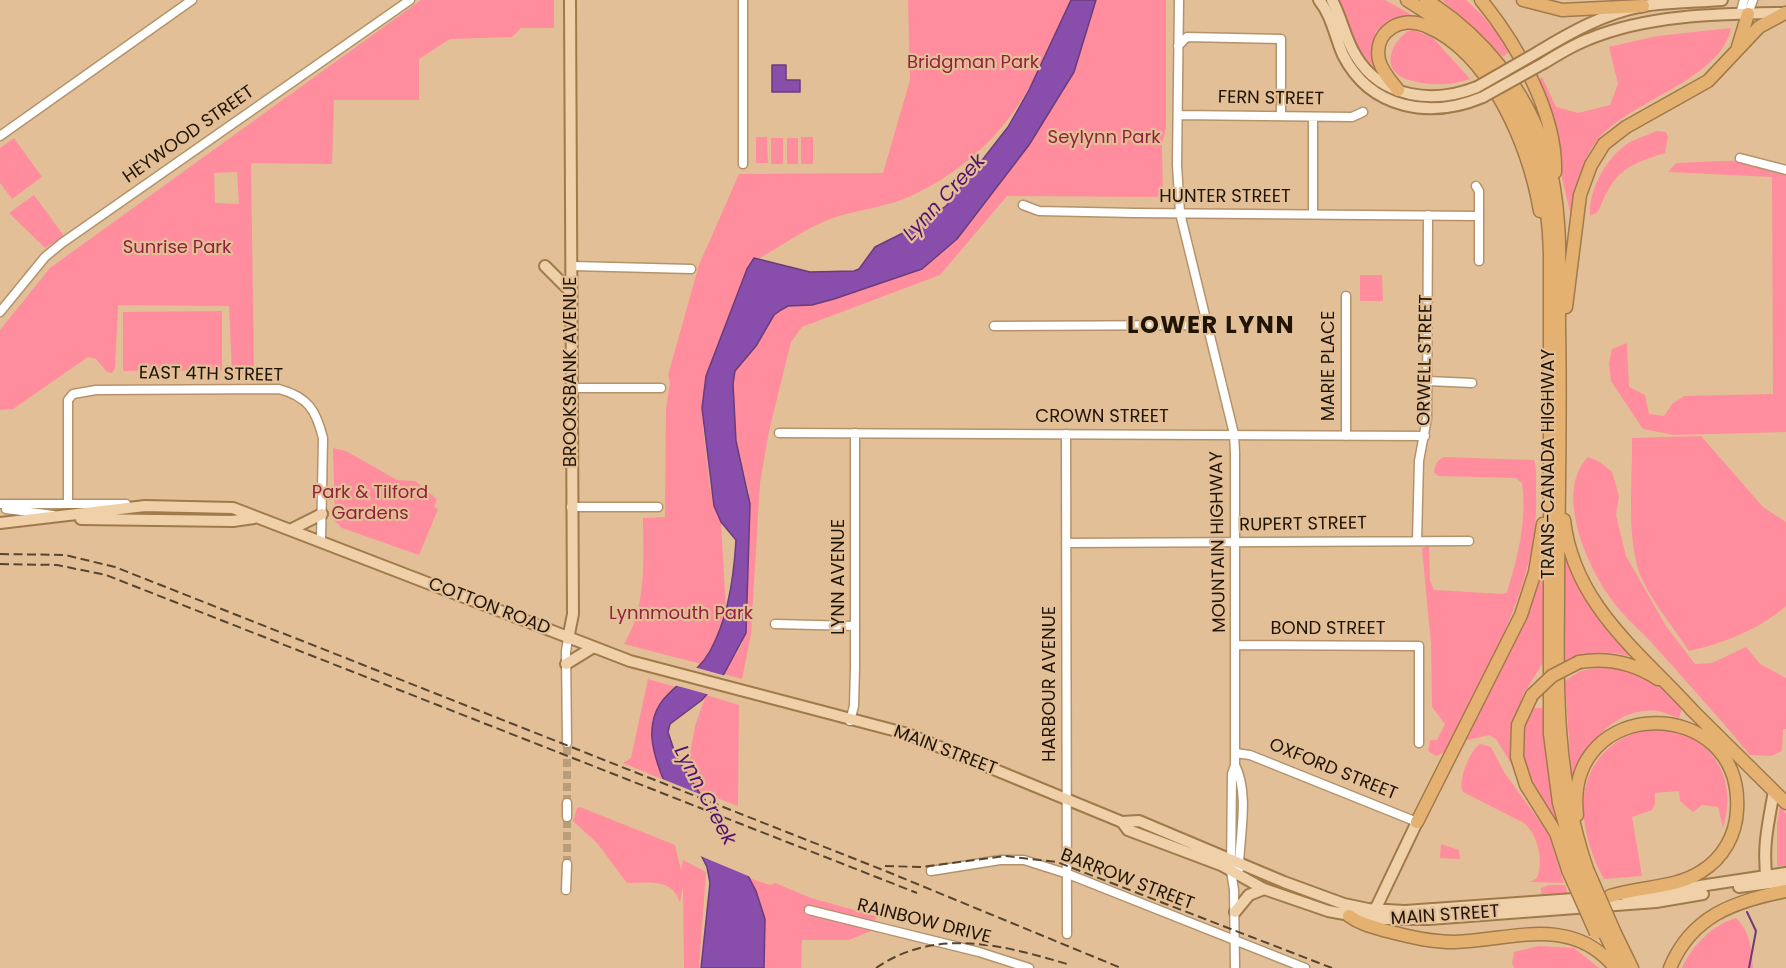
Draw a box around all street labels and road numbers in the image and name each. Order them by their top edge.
street label: HEYWOOD STREET [119,82,259,188]
street label: FERN STREET [1218,87,1324,111]
street label: HUNTER STREET [1159,186,1291,208]
street label: BROOKSBANK AVENUE [560,277,582,467]
street label: ORWELL STREET [1414,294,1438,426]
street label: MARIE PLACE [1318,311,1340,421]
street label: TRANS-CANADA HIGHWAY [1538,349,1560,579]
street label: EAST 4TH STREET [139,363,283,387]
street label: CROWN STREET [1035,406,1169,428]
street label: MOUNTAIN HIGHWAY [1207,451,1231,633]
street label: RUPERT STREET [1239,513,1367,537]
street label: LYNN AVENUE [828,519,850,635]
street label: COTTON ROAD [425,574,553,640]
street label: HARBOUR AVENUE [1039,606,1061,762]
street label: BOND STREET [1271,618,1385,640]
street label: MAIN STREET [890,721,1000,781]
street label: OXFORD STREET [1266,734,1400,806]
street label: BARROW STREET [1057,845,1197,915]
street label: RAINBOW DRIVE [855,895,993,949]
street label: MAIN STREET [1390,901,1500,931]

